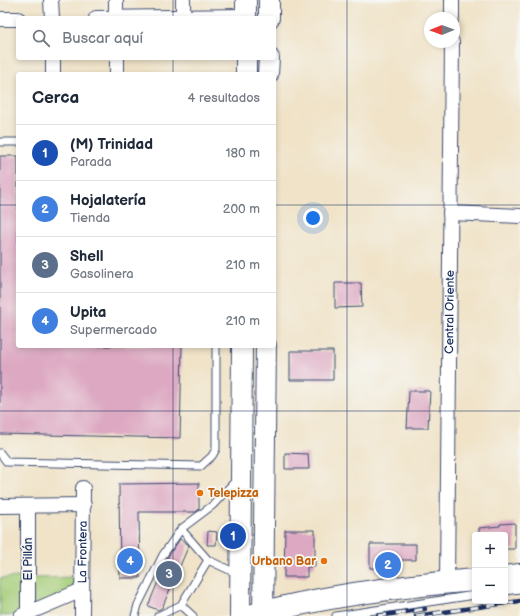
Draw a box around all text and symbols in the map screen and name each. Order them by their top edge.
north arrow [424,12,460,48]
search box [16,16,276,60]
icon: search [30,27,52,49]
text: Buscar aquí [62,29,143,48]
text: Cerca [32,88,79,108]
text: 4 resultados [188,90,260,106]
text: (M) Trinidad [70,135,153,154]
text: 1 [42,145,48,161]
text: 180 m [225,145,260,161]
text: Parada [70,154,112,170]
text: Hojalatería [70,191,146,210]
text: 2 [41,201,49,217]
text: 200 m [223,201,260,217]
your location [303,208,323,228]
text: Tienda [70,210,110,226]
text: Shell [70,247,103,266]
text: 3 [41,257,49,273]
text: 210 m [226,257,260,273]
text: Gasolinera [70,266,134,282]
street label: Central Oriente [442,270,457,354]
text: Upita [70,303,106,322]
text: 4 [41,313,49,329]
text: 210 m [226,313,260,329]
text: Supermercado [70,322,157,338]
place label: Telepizza [208,486,259,501]
marker: Telepizza [195,488,205,498]
street label: La Frontera [75,520,90,583]
pin: 1 [220,521,246,551]
map controls [472,532,508,604]
button: + [472,532,508,568]
street label: El Pillán [21,537,36,581]
pin: 4 [117,546,143,576]
pin: 2 [375,550,401,580]
place label: Urbano Bar [252,554,316,569]
marker: Urbano Bar [319,556,329,566]
pin: 3 [156,559,182,589]
button: − [472,568,508,604]

